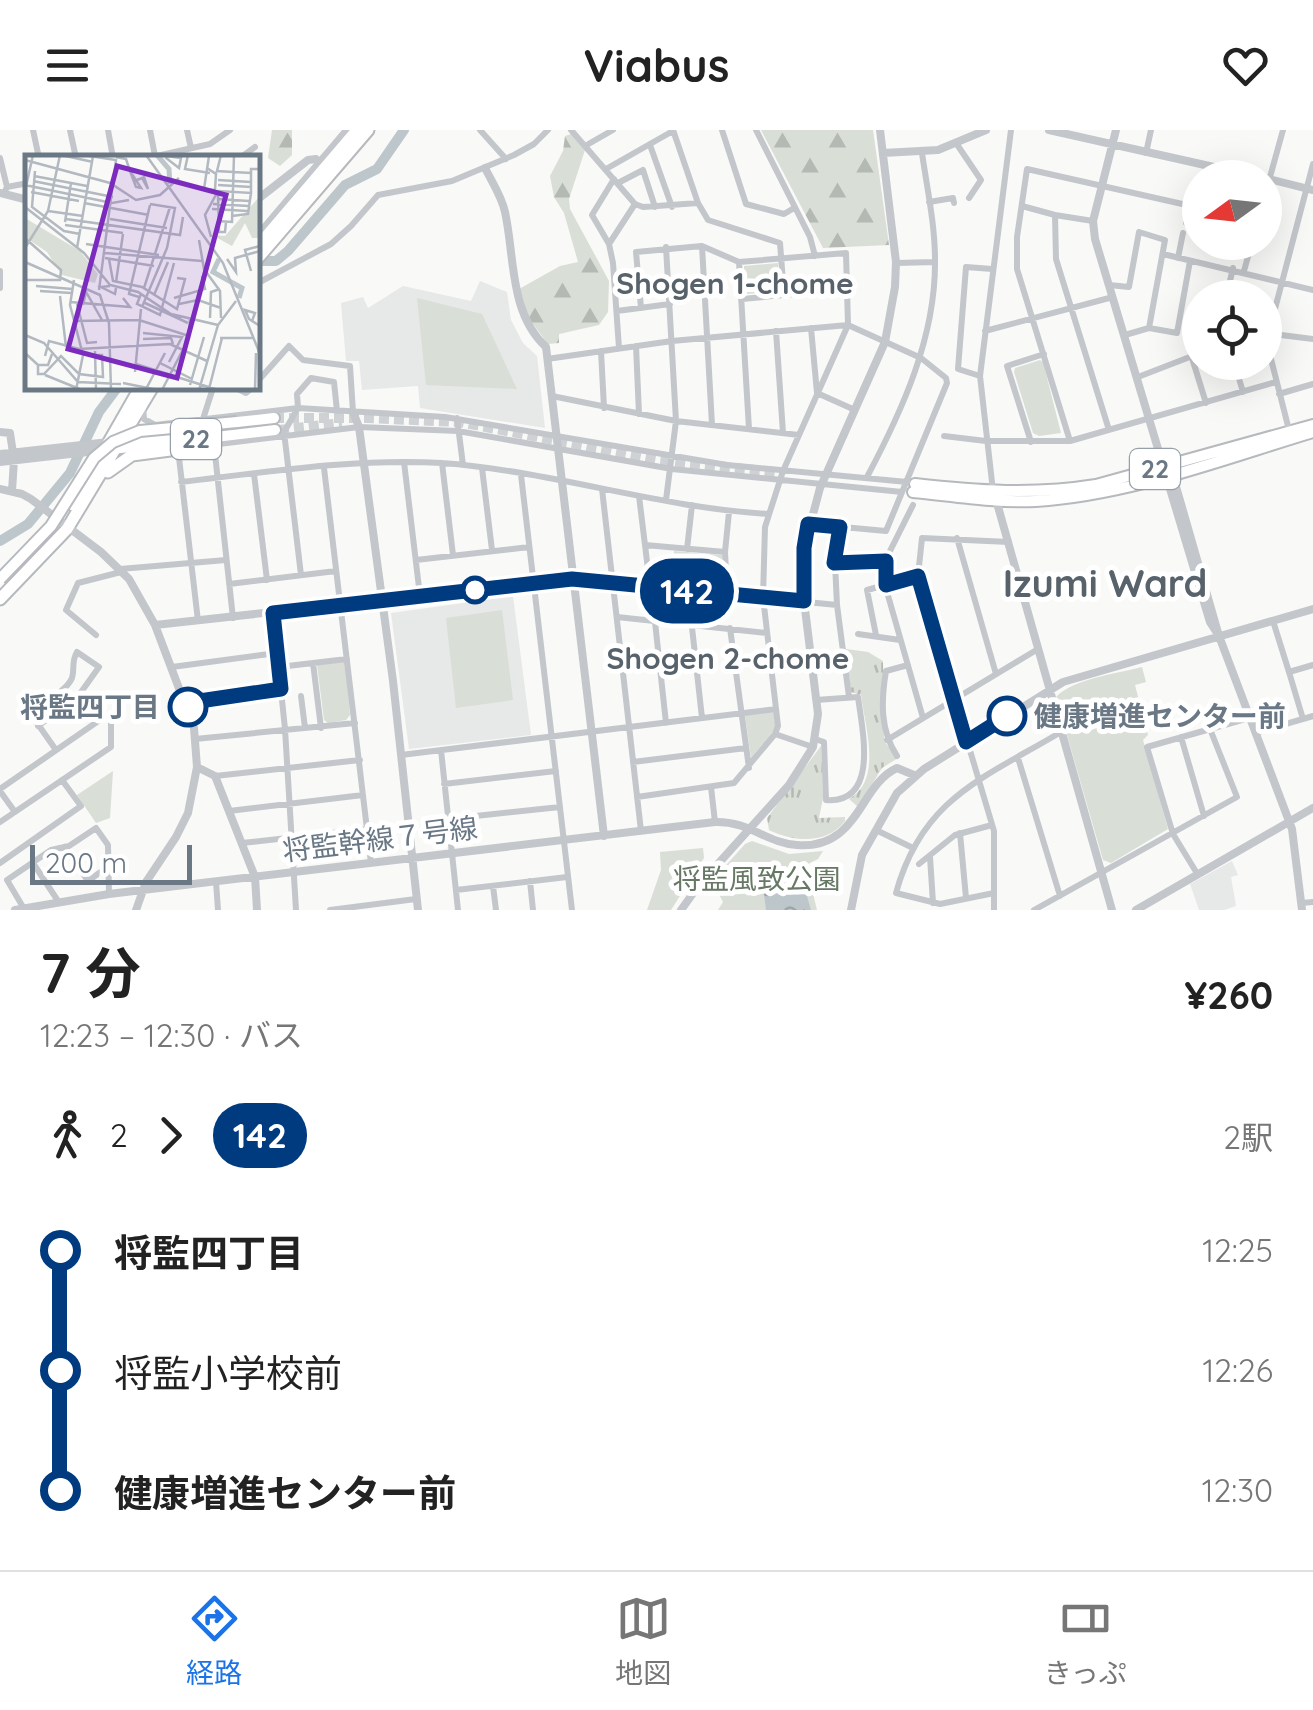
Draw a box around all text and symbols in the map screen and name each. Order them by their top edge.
text: Viabus [584,37,729,93]
icon: menu [40,38,95,93]
icon: heart [1218,38,1273,93]
inset map [25,155,260,390]
north arrow [1182,160,1282,260]
map controls [1182,160,1282,380]
district label: Shogen 1-chome [616,264,854,302]
button: locate [1182,280,1282,380]
road number: 22 [171,419,221,459]
road number: 22 [1130,449,1180,489]
line badge: 142 [630,558,744,624]
district label: Izumi Ward [1003,559,1207,607]
text: 142 [660,569,714,613]
unlabelled marker [462,577,488,603]
district label: Shogen 2-chome [607,639,849,677]
marker: 将監四丁目 [169,688,207,726]
place label: 将監四丁目 [20,689,160,724]
marker: 健康増進センター前 [988,697,1026,735]
place label: 健康増進センター前 [1034,698,1286,733]
street label: 将監幹線７号線 [281,809,479,868]
scale bar [30,840,192,884]
text: 200 m [45,845,127,880]
park label: 将監風致公園 [673,861,841,896]
text: 7 分 [40,938,141,1007]
text: ¥260 [1184,971,1273,1019]
text: 12:23 – 12:30 · バス [40,1015,303,1055]
icon: walk [40,1108,95,1163]
icon: forward [143,1108,198,1163]
text: 142 [233,1113,287,1157]
text: 2 [110,1115,128,1155]
text: 2駅 [1223,1117,1273,1157]
text: 将監四丁目 [114,1229,304,1277]
text: 12:25 [1202,1230,1273,1270]
text: 将監小学校前 [114,1349,342,1397]
text: 12:26 [1203,1350,1273,1390]
text: 健康増進センター前 [114,1469,456,1517]
text: 12:30 [1202,1470,1273,1510]
tab: 経路 [186,1591,242,1691]
tab: 地図 [615,1591,671,1691]
tab: きっぷ [1044,1591,1127,1691]

